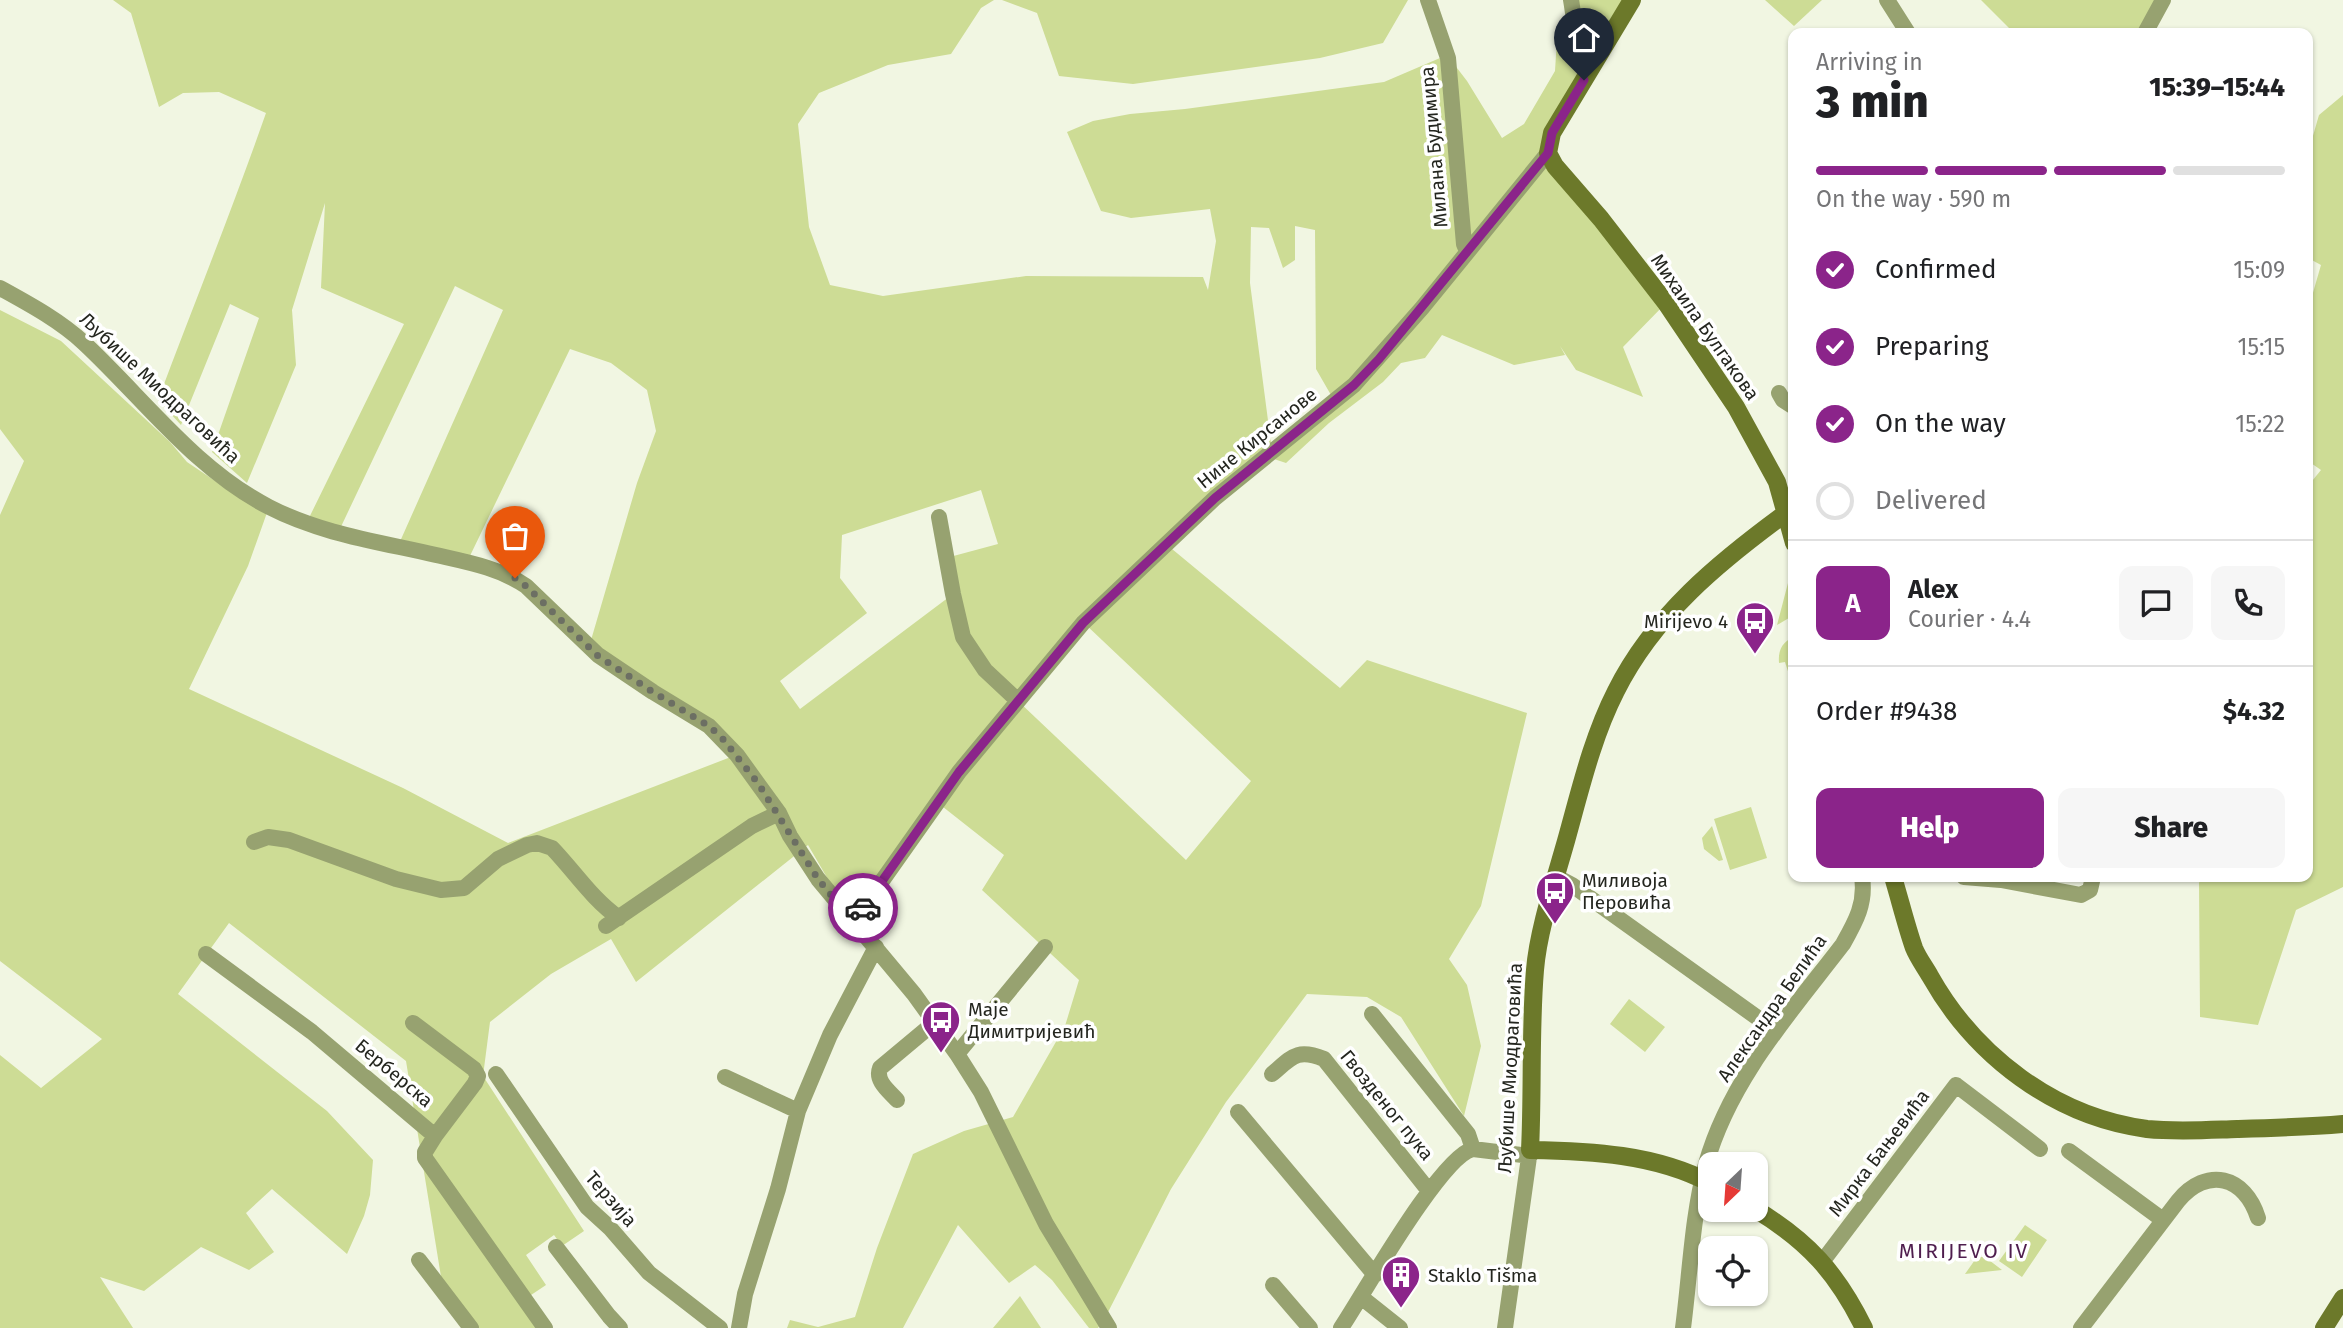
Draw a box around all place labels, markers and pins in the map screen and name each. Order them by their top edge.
pin [1554,8,1614,80]
pin [485,506,545,578]
bus stop icon: Mirijevo 4 [1734,600,1776,655]
place label: Mirijevo 4 [1644,610,1728,633]
place label: Миливоја Перовића [1582,869,1671,914]
bus stop icon: Миливоја Перовића [1534,870,1576,925]
place label: Маје Димитријевић [967,998,1095,1043]
bus stop icon: Маје Димитријевић [920,999,962,1054]
building icon: Staklo Tišma [1380,1254,1422,1309]
place label: Staklo Tišma [1428,1264,1537,1287]

